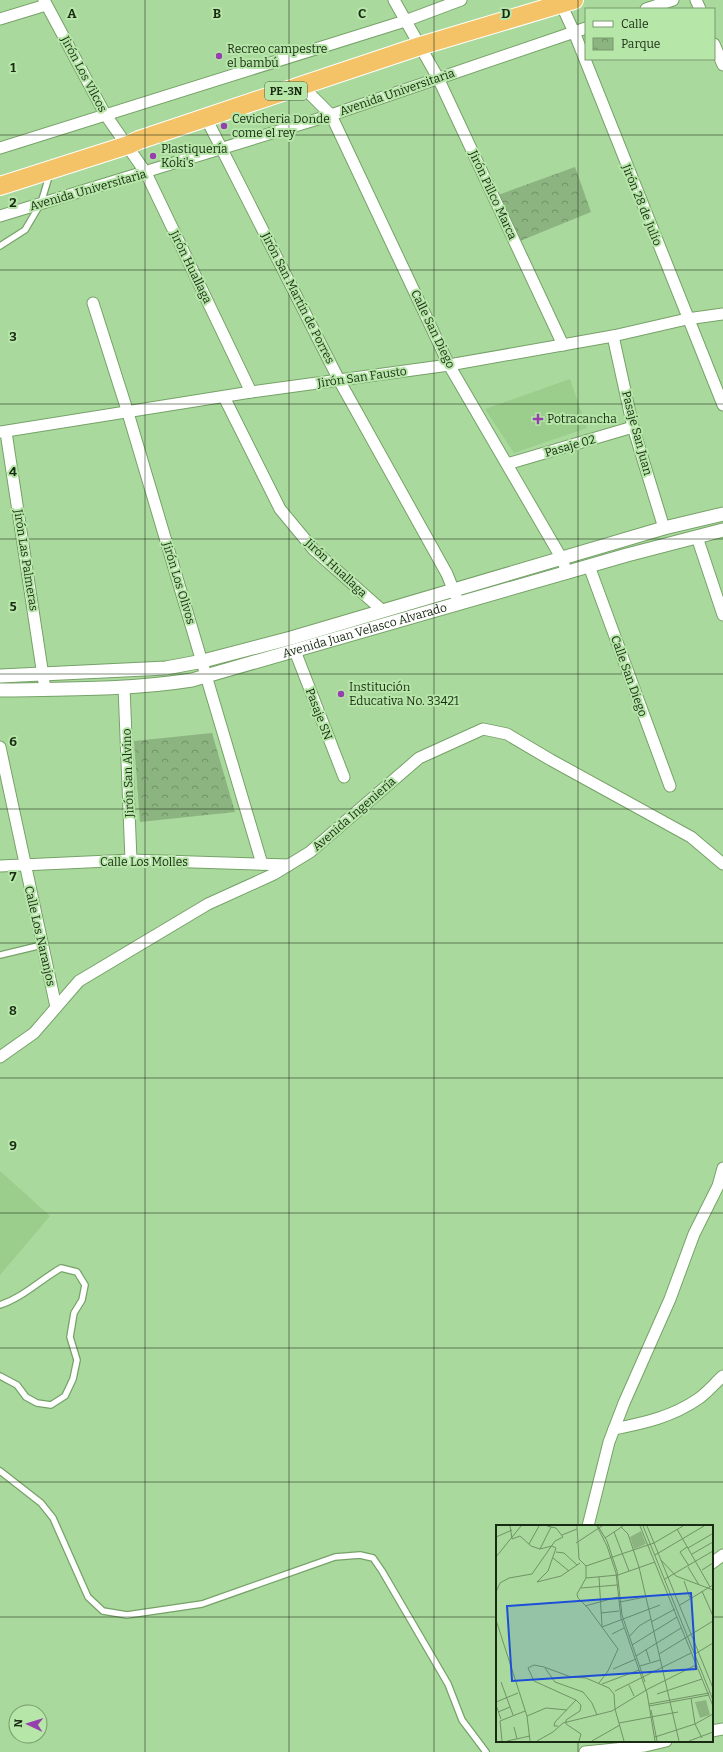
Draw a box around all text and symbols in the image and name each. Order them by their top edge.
text: A [67,6,77,21]
text: B [213,6,221,21]
text: C [358,6,366,21]
text: D [501,6,511,21]
legend [585,8,715,60]
text: Calle [621,17,649,31]
street label: Jirón Los Vilcos [58,33,110,115]
text: Parque [621,37,660,51]
place label: Recreo campestre el bambú [227,42,327,70]
marker: Recreo campestre el bambú [214,51,224,61]
text: 1 [10,60,16,75]
street label: Avenida Universitaria [338,66,457,118]
road number: PE-3N [265,82,307,100]
place label: Cevicheria Donde come el rey [232,112,330,140]
marker: Cevicheria Donde come el rey [219,121,229,131]
place label: Plastiquería Koki's [161,142,228,170]
street label: Jirón Pillco Marca [466,147,520,242]
marker: Plastiquería Koki's [148,151,158,161]
street label: Jirón 28 de Julio [619,161,665,248]
street label: Avenida Universitaria [28,167,148,213]
text: 2 [9,195,17,210]
street label: Jirón Huallaga [167,227,215,306]
street label: Jirón San Martín de Porres [258,229,337,366]
street label: Calle San Diego [408,288,458,371]
text: 3 [9,329,17,344]
street label: Jirón San Fausto [315,364,408,390]
street label: Pasaje San Juan [619,389,655,477]
place label: Potracancha [547,412,617,426]
marker: Potracancha [532,413,544,425]
street label: Pasaje 02 [543,432,597,460]
text: 4 [9,464,17,479]
street label: Jirón Las Palmeras [11,507,41,612]
street label: Jirón Huallaga [301,535,370,601]
street label: Jirón Los Olivos [160,539,198,626]
text: 5 [9,599,17,614]
street label: Avenida Juan Velasco Alvarado [281,600,448,661]
street label: Calle San Diego [608,633,650,719]
place label: Institución Educativa No. 33421 [349,680,459,708]
street label: Pasaje SN [303,686,335,742]
marker: Institución Educativa No. 33421 [336,689,346,699]
street label: Jirón San Alvino [119,728,137,819]
text: 6 [9,734,17,749]
street label: Avenida Ingeniería [310,774,399,854]
street label: Calle Los Molles [100,855,188,869]
text: 7 [10,869,17,884]
street label: Calle Los Naranjos [22,885,58,988]
text: 8 [9,1003,17,1018]
text: 9 [9,1138,17,1153]
inset map [496,1525,713,1742]
north arrow [8,1704,48,1744]
text: N [12,1718,25,1728]

